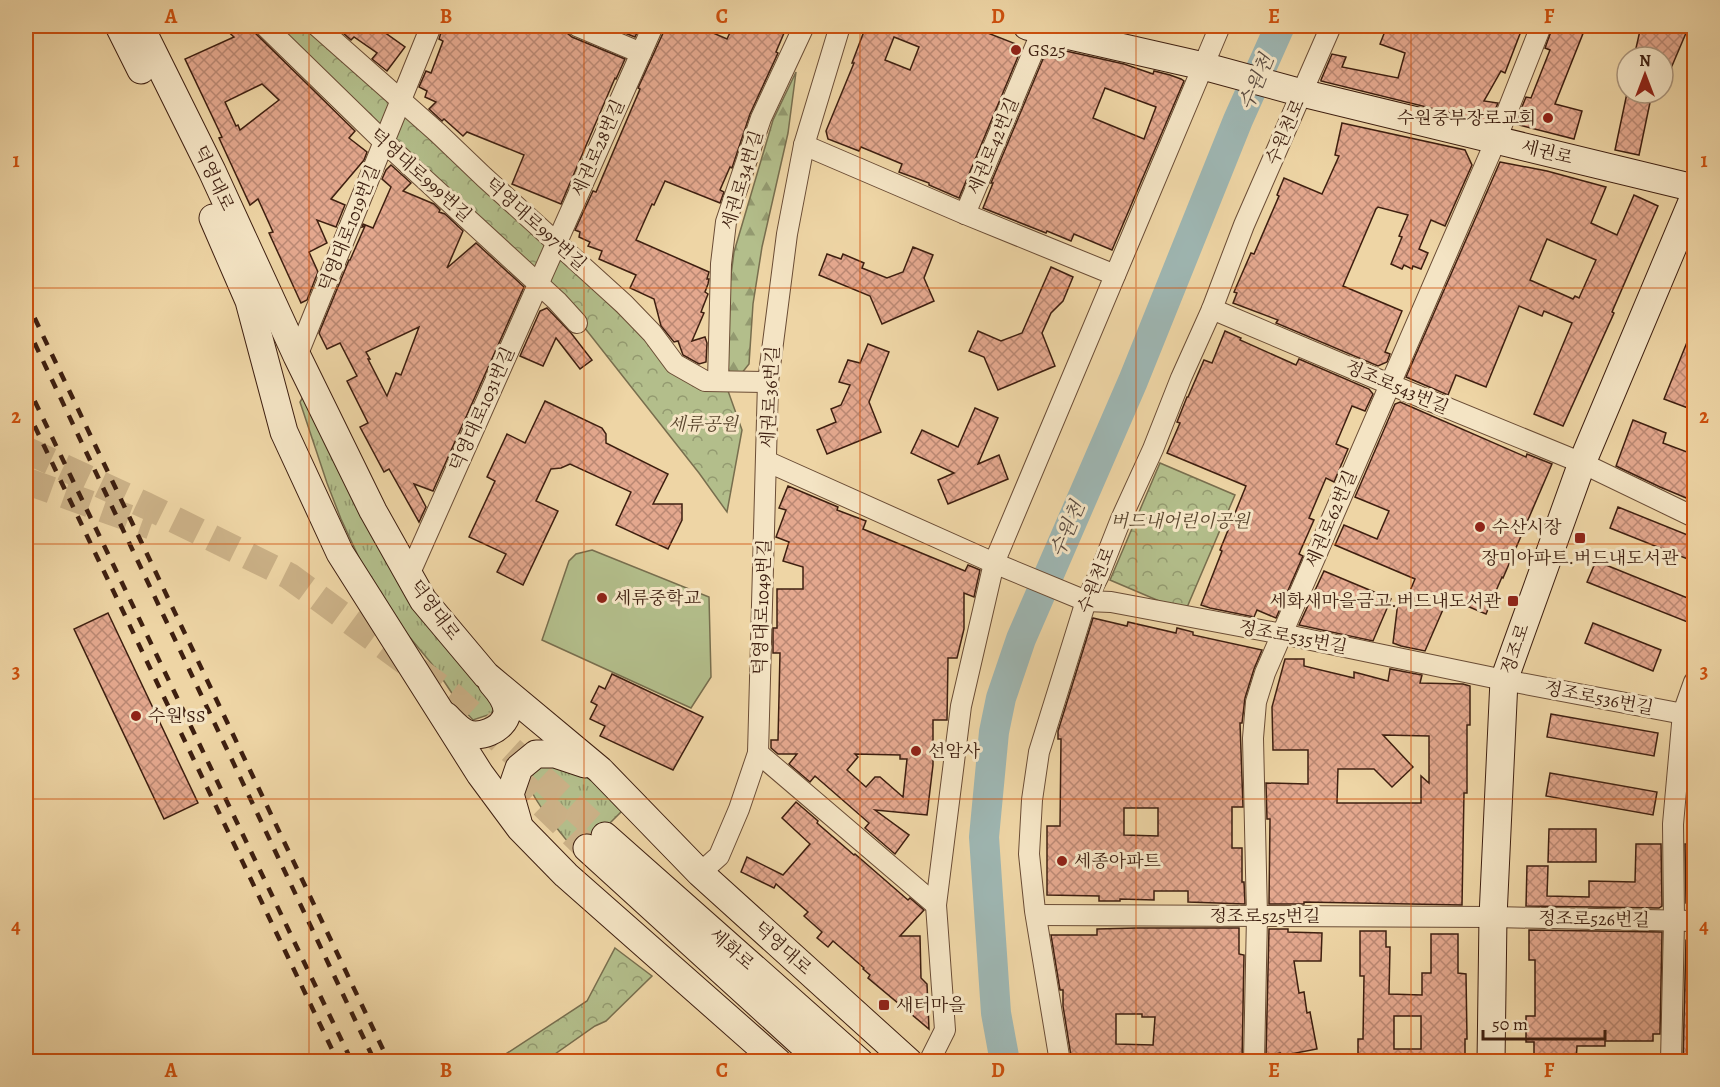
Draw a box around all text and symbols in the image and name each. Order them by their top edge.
text: A [164,3,178,30]
text: B [440,3,452,30]
text: C [716,3,728,30]
text: D [991,3,1005,30]
text: E [1268,3,1280,30]
text: F [1544,3,1555,30]
place label: GS25 [1028,38,1066,62]
marker: GS25 [1009,43,1023,57]
north arrow [1615,45,1675,105]
water label: 수원천 [1233,49,1281,114]
text: N [1639,50,1651,72]
street label: 세권로42번길 [962,94,1024,198]
street label: 수원천로 [1260,95,1310,169]
street label: 세권로28번길 [566,96,630,200]
place label: 수원중부장로교회 [1397,106,1536,130]
marker: 수원중부장로교회 [1541,111,1555,125]
street label: 덕영대로999번길 [365,123,477,227]
street label: 세권로34번길 [716,127,768,233]
street label: 세권로 [1519,134,1575,170]
street label: 덕영대로 [188,141,240,215]
text: 1 [12,147,20,174]
text: 1 [1700,147,1708,174]
street label: 덕영대로1019번길 [313,161,385,295]
street label: 덕영대로997번길 [480,172,592,276]
street label: 덕영대로1031번길 [444,343,520,475]
street label: 세권로36번길 [755,345,785,449]
street label: 정조로543번길 [1342,354,1452,420]
text: 2 [11,403,21,430]
text: 2 [1699,403,1709,430]
park label: 세류공원 [668,412,739,436]
street label: 세권로62번길 [1300,467,1362,571]
water label: 수원천 [1044,496,1092,561]
park label: 버드내어린이공원 [1110,509,1251,533]
place label: 수산시장 [1492,515,1562,539]
marker: 수산시장 [1473,520,1487,534]
marker: 장미아파트.버드내도서관 [1573,531,1587,545]
street label: 덕영대로1049번길 [748,538,776,676]
street label: 수원천로 [1072,543,1120,617]
place label: 장미아파트.버드내도서관 [1482,546,1679,570]
street label: 덕영대로 [404,575,466,645]
place label: 세류중학교 [614,586,702,610]
place label: 세화새마을금고.버드내도서관 [1269,589,1502,613]
marker: 세류중학교 [595,591,609,605]
marker: 세화새마을금고.버드내도서관 [1506,594,1520,608]
street label: 정조로535번길 [1237,615,1349,659]
street label: 정조로 [1495,620,1535,678]
text: 3 [12,658,20,685]
text: 3 [1700,658,1708,685]
street label: 정조로536번길 [1542,676,1656,720]
place label: 수원 SS [148,704,205,728]
marker: 수원 SS [129,709,143,723]
place label: 선암사 [928,739,981,763]
marker: 선암사 [909,744,923,758]
place label: 세종아파트 [1074,849,1162,873]
marker: 세종아파트 [1055,854,1069,868]
street label: 정조로525번길 [1210,904,1320,928]
street label: 정조로526번길 [1538,906,1650,932]
text: 4 [11,913,21,940]
text: 4 [1699,913,1709,940]
street label: 덕영대로 [749,916,817,980]
street label: 세화로 [705,923,759,975]
place label: 새터마을 [896,993,966,1017]
marker: 새터마을 [877,998,891,1012]
scale bar [1483,1003,1604,1041]
text: 50 m [1492,1012,1528,1036]
text: A [164,1057,178,1084]
text: B [440,1057,452,1084]
text: C [716,1057,728,1084]
text: D [991,1057,1005,1084]
text: E [1268,1057,1280,1084]
text: F [1544,1057,1555,1084]

